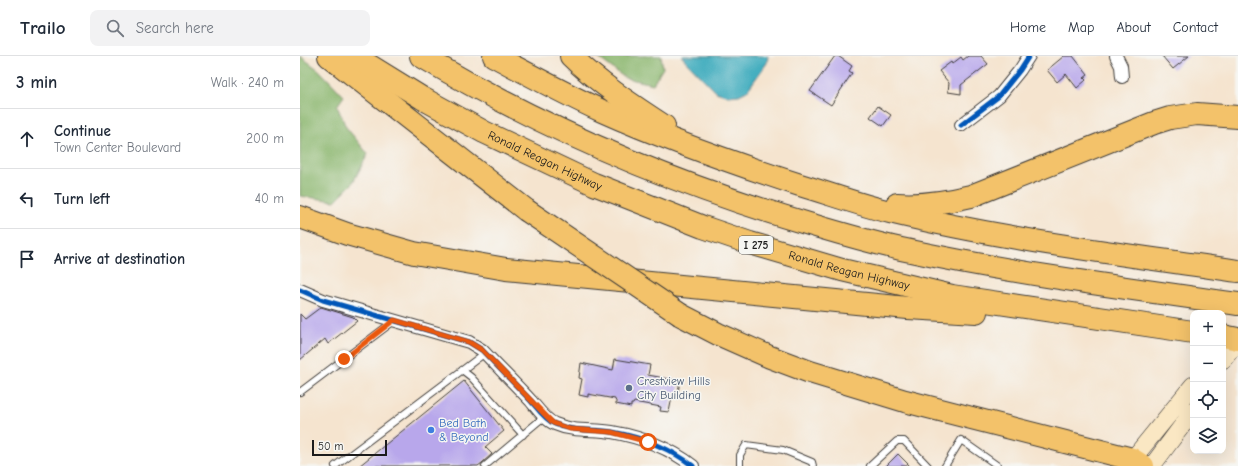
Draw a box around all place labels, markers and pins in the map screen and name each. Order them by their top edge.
place label: Crestview Hills City Building [637,374,710,402]
marker: Crestview Hills City Building [624,383,634,393]
place label: Bed Bath & Beyond [439,416,489,444]
marker: Bed Bath & Beyond [426,425,436,435]

